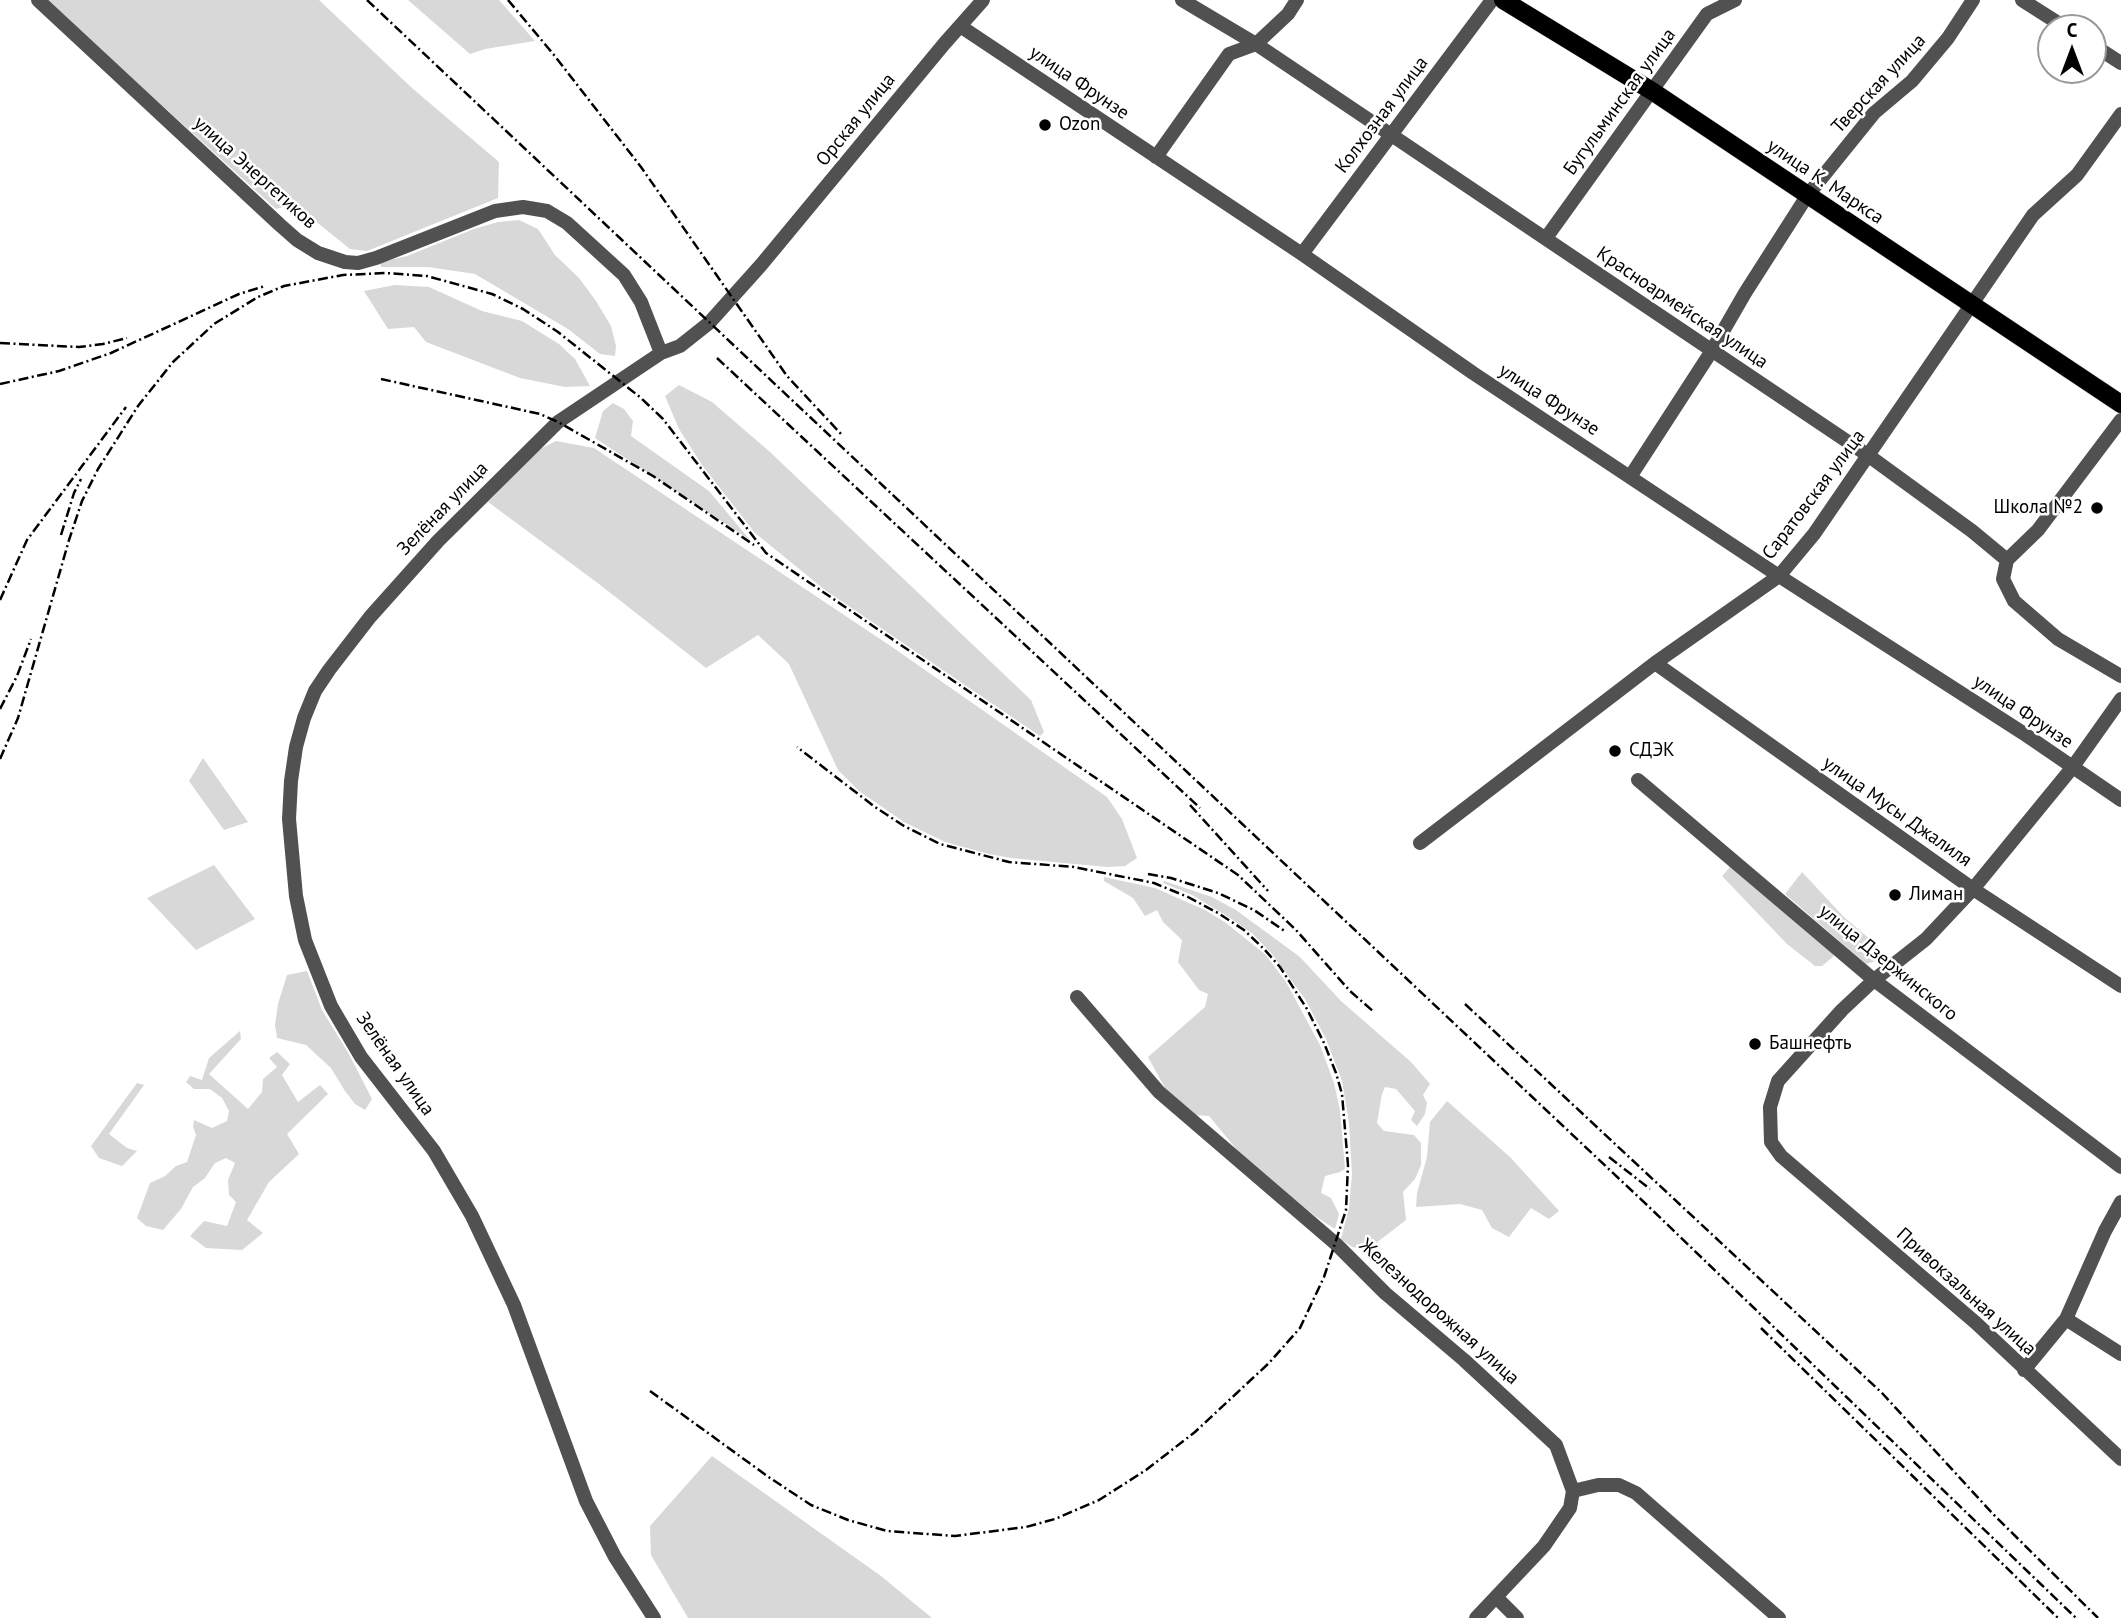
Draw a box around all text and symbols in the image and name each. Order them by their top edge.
north arrow [2037,14,2107,84]
text: С [2067,18,2077,42]
street label: Бугульминская улица [1559,24,1681,180]
street label: Тверская улица [1827,30,1931,138]
street label: улица Фрунзе [1025,41,1133,125]
street label: Колхозная улица [1331,52,1433,178]
street label: Орская улица [812,69,900,171]
street label: улица Энергетиков [189,112,321,234]
place label: Ozon [1059,114,1100,136]
marker: Ozon [1037,117,1053,133]
street label: улица К. Маркса [1762,135,1888,229]
street label: Красноармейская улица [1592,242,1772,374]
street label: улица Фрунзе [1494,359,1604,441]
street label: Саратовская улица [1758,426,1870,564]
street label: Зелёная улица [393,458,493,560]
place label: Школа №2 [1994,497,2083,519]
marker: Школа №2 [2089,500,2105,516]
street label: улица Фрунзе [1969,670,2077,754]
place label: СДЭК [1629,740,1675,762]
marker: СДЭК [1607,743,1623,759]
street label: улица Мусы Джалиля [1818,752,1976,872]
place label: Лиман [1909,884,1963,906]
marker: Лиман [1887,887,1903,903]
street label: улица Дзержинского [1814,900,1962,1026]
street label: Зелёная улица [351,1008,439,1120]
place label: Башнефть [1769,1033,1852,1055]
marker: Башнефть [1747,1036,1763,1052]
street label: Привокзальная улица [1891,1223,2041,1361]
street label: Железнодорожная улица [1354,1234,1524,1390]

